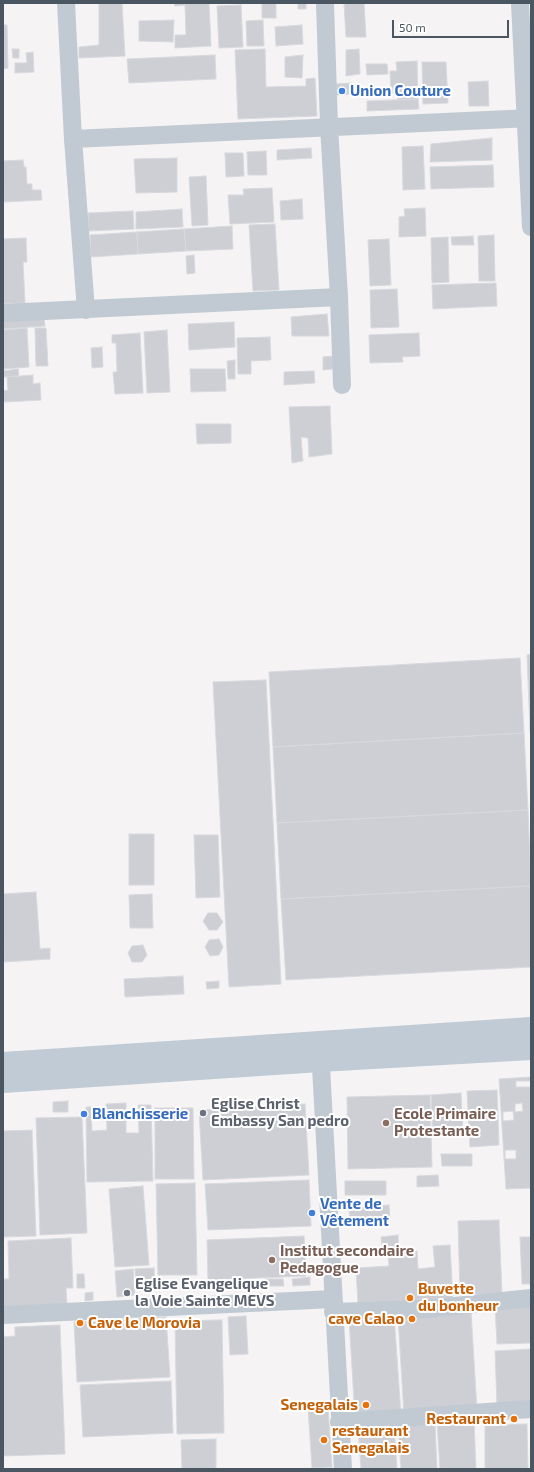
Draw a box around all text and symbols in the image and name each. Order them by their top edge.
scale bar [394,12,511,38]
text: 50 m [399,20,426,34]
place label: Union Couture [350,82,451,100]
marker: Union Couture [337,86,347,96]
place label: Eglise Christ Embassy San pedro [211,1095,349,1130]
place label: Blanchisserie [92,1105,188,1123]
place label: Ecole Primaire Protestante [394,1105,496,1140]
marker: Eglise Christ Embassy San pedro [198,1108,208,1118]
marker: Blanchisserie [79,1109,89,1119]
marker: Ecole Primaire Protestante [381,1118,391,1128]
place label: Vente de Vêtement [320,1195,389,1230]
marker: Vente de Vêtement [307,1208,317,1218]
place label: Institut secondaire Pedagogue [280,1242,414,1277]
marker: Institut secondaire Pedagogue [267,1255,277,1265]
place label: Eglise Evangelique la Voie Sainte MEVS [135,1275,275,1310]
place label: Buvette du bonheur [418,1280,499,1315]
marker: Eglise Evangelique la Voie Sainte MEVS [122,1288,132,1298]
marker: Buvette du bonheur [405,1293,415,1303]
place label: cave Calao [328,1310,404,1328]
place label: Cave le Morovia [88,1314,201,1332]
marker: cave Calao [407,1314,417,1324]
marker: Cave le Morovia [75,1318,85,1328]
place label: Senegalais [281,1396,358,1414]
marker: Senegalais [361,1400,371,1410]
place label: Restaurant [426,1410,506,1428]
marker: Restaurant [509,1414,519,1424]
place label: restaurant Senegalais [332,1422,409,1457]
marker: restaurant Senegalais [319,1435,329,1445]

